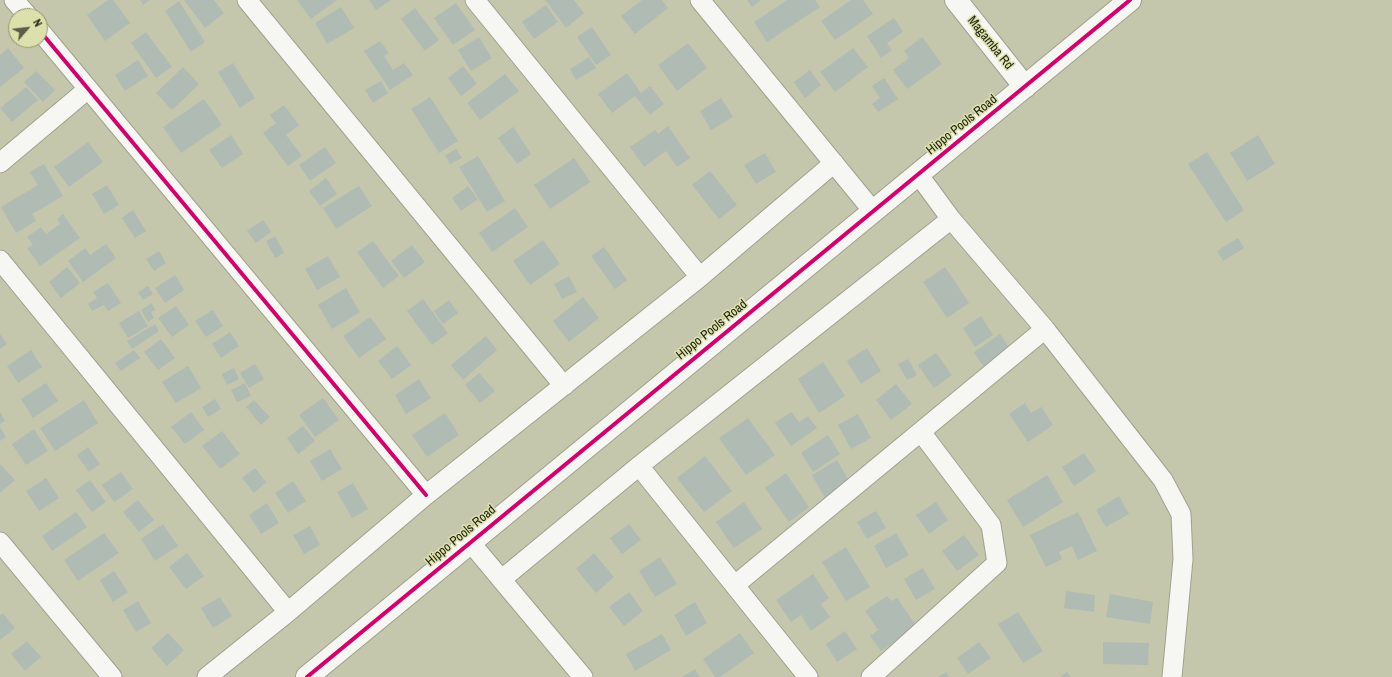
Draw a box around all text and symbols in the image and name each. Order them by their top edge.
north arrow [8,8,48,48]
street label: Magamba Rd [964,13,1016,73]
text: N [30,17,45,29]
street label: Hippo Pools Road [923,92,1001,158]
street label: Hippo Pools Road [673,297,751,363]
street label: Hippo Pools Road [423,502,499,570]

